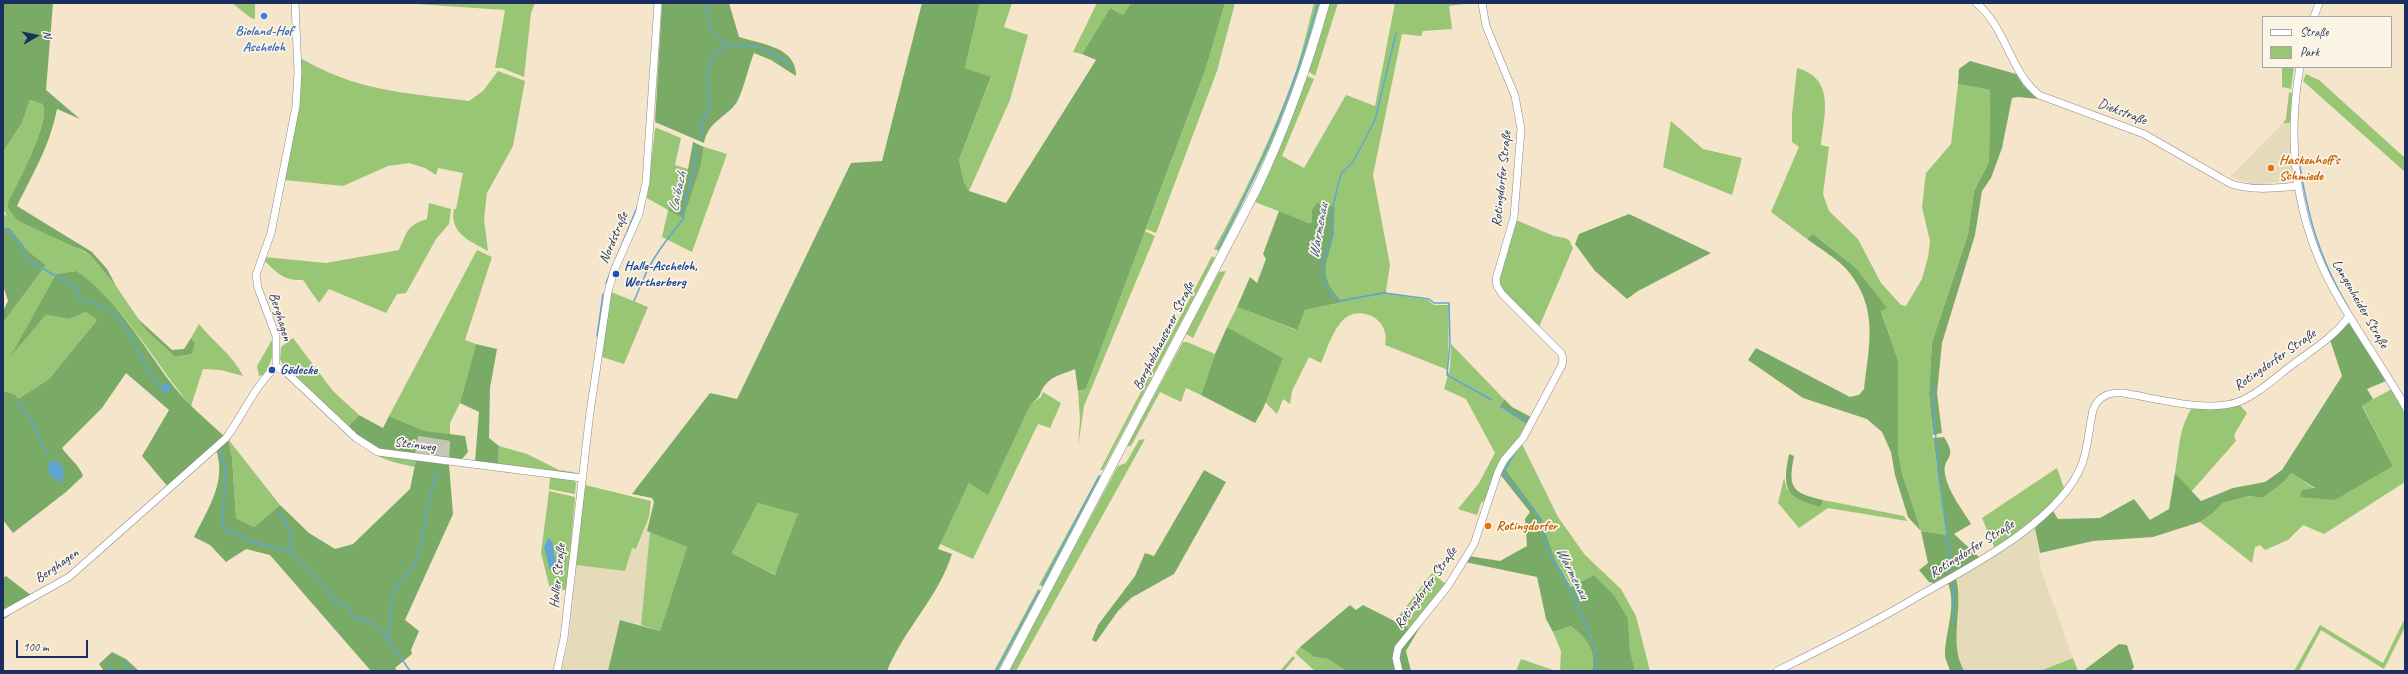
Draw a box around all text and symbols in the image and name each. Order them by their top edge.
marker: Bioland-Hof Ascheloh [259,11,269,21]
north arrow [16,16,56,56]
legend [2262,16,2392,68]
place label: Bioland-Hof Ascheloh [235,23,293,56]
text: Straße [2300,24,2328,40]
text: N [40,30,55,39]
text: Park [2300,44,2319,60]
street label: Diekstraße [2095,95,2149,129]
street label: Rotingdorfer Straße [1489,130,1515,228]
place label: Haskenhoff's Schmiede [2279,152,2340,184]
marker: Haskenhoff's Schmiede [2266,163,2276,173]
water label: Laibach [665,170,691,214]
water label: Warmenau [1305,202,1333,260]
street label: Nordstraße [596,210,632,266]
street label: Langenheider Straße [2328,257,2392,351]
place label: Halle-Ascheloh, Wertherberg [624,258,698,290]
marker: Halle-Ascheloh, Wertherberg [611,269,621,279]
street label: Borgholzhausener Straße [1129,279,1199,393]
street label: Berghagen [265,291,295,343]
street label: Rotingdorfer Straße [2231,325,2319,395]
place label: Gödecke [280,362,317,378]
marker: Gödecke [267,365,277,375]
street label: Steinweg [393,434,437,456]
street label: Rotingdorfer Straße [1927,516,2017,582]
place label: Rotingdorfer [1496,518,1557,534]
marker: Rotingdorfer [1483,521,1493,531]
street label: Haller Straße [546,543,570,609]
street label: Rotingdorfer Straße [1391,544,1461,632]
water label: Warmenau [1551,544,1593,602]
street label: Berghagen [32,545,82,587]
scale bar [18,632,90,658]
text: 100 m [23,639,49,655]

